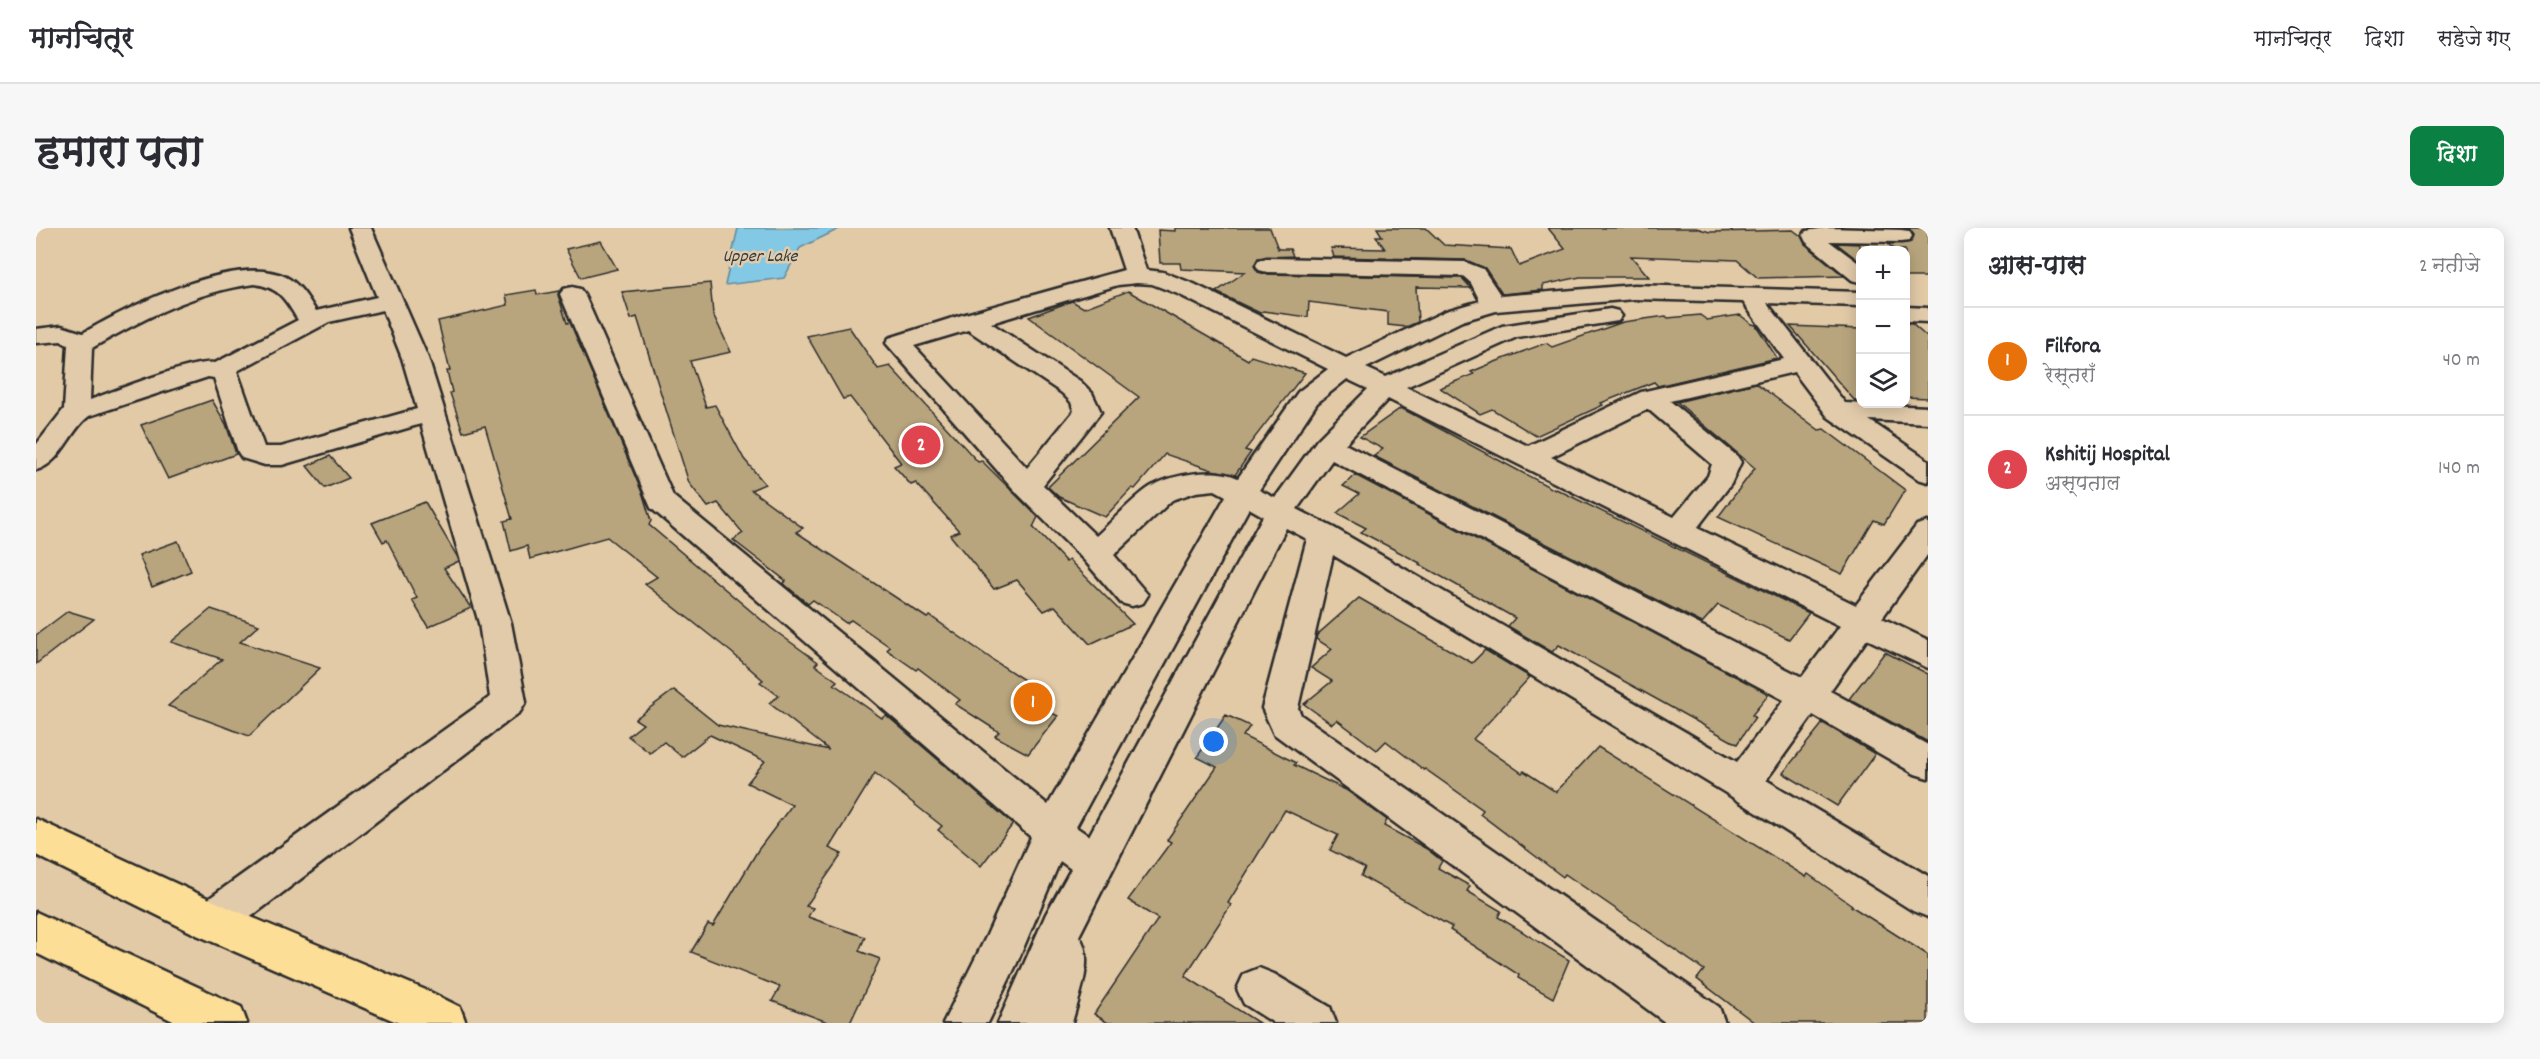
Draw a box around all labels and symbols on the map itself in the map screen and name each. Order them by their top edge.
water label: Upper Lake [722,245,799,270]
pin: 2 [902,422,940,468]
pin: 1 [1014,680,1052,724]
your location [1199,727,1228,756]

